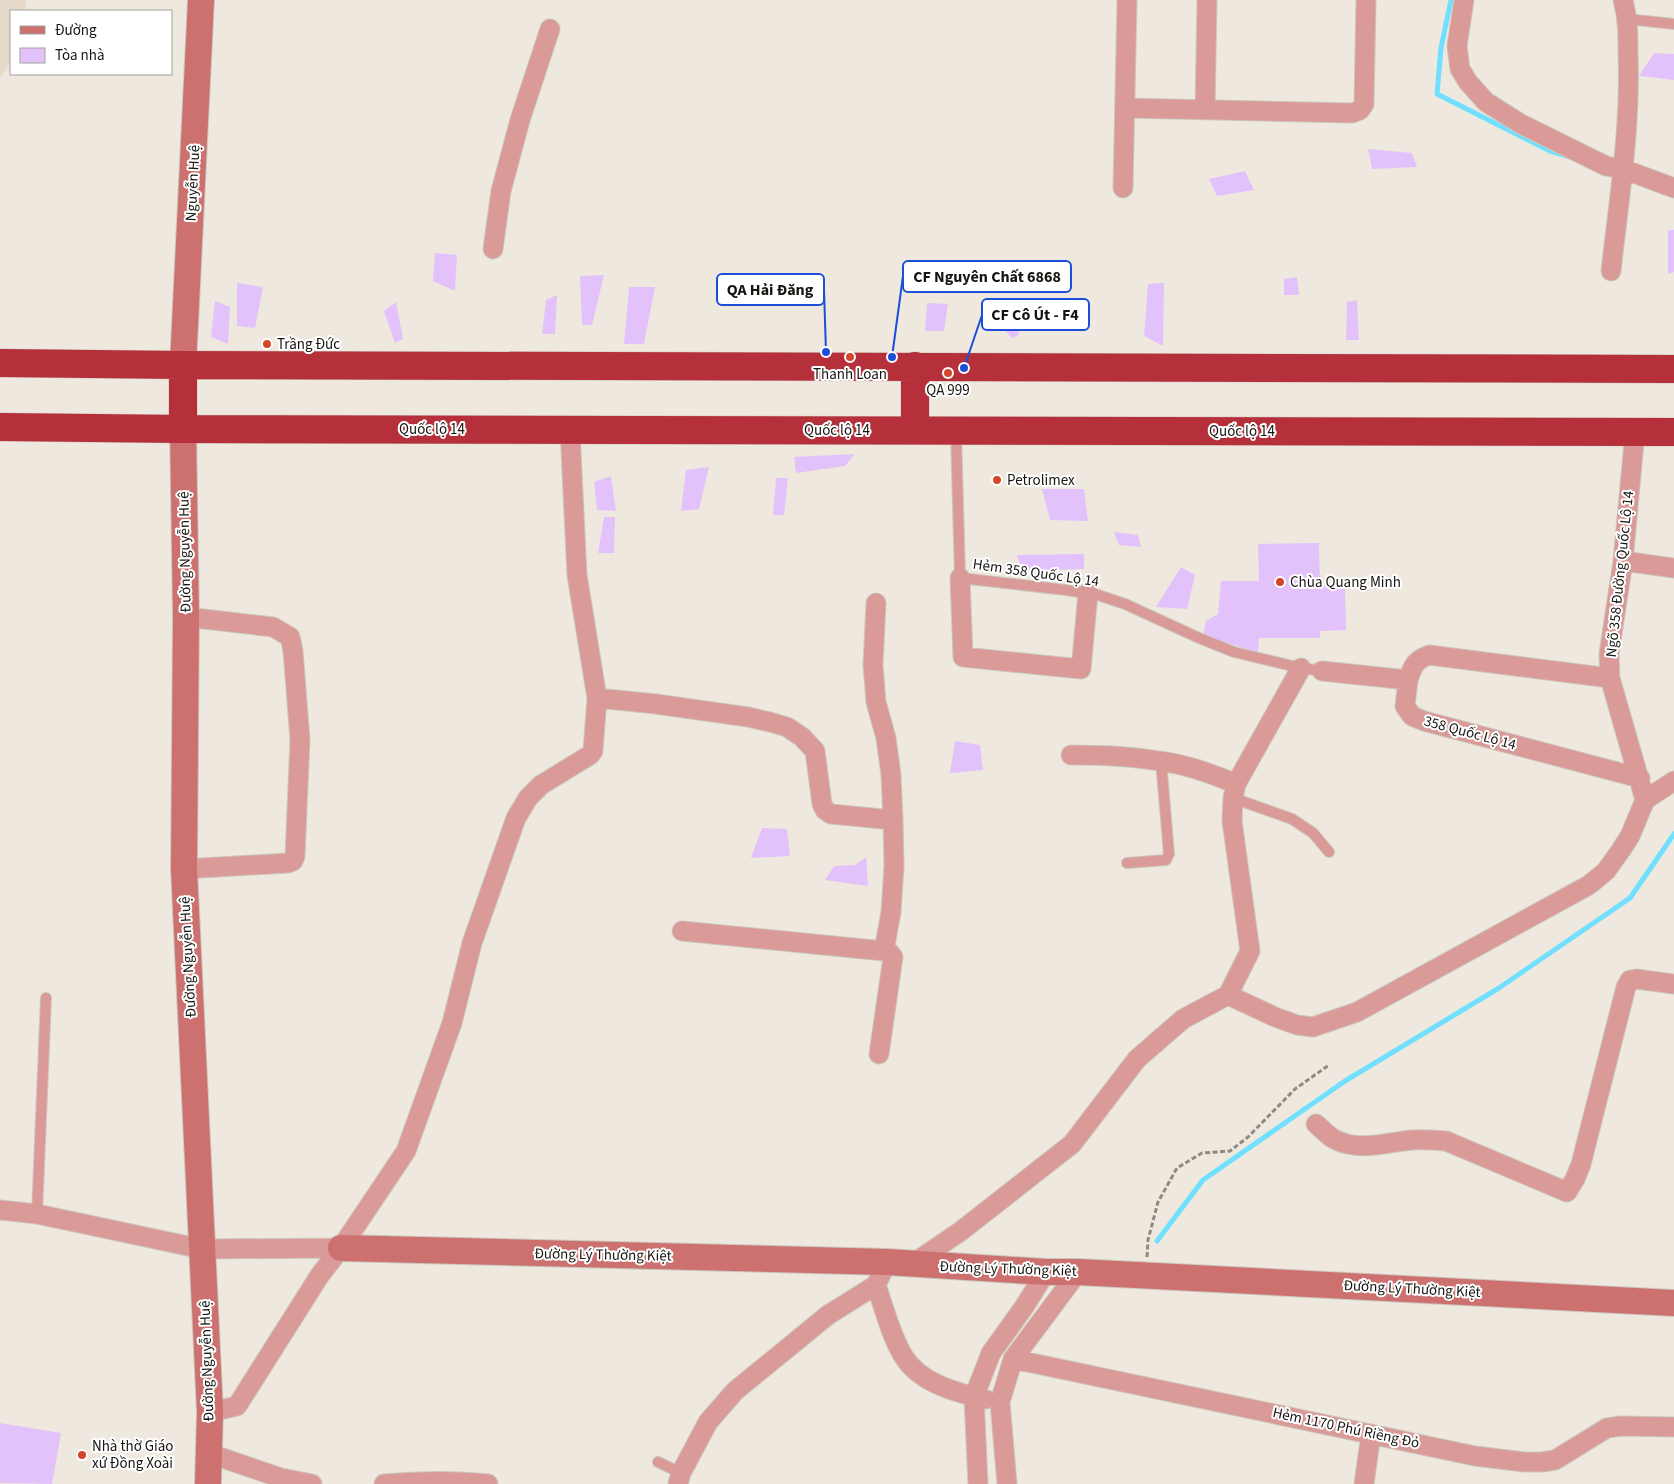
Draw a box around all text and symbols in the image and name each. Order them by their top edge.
legend [10,10,172,75]
text: Đường [55,20,97,41]
text: Tòa nhà [55,45,104,66]
street label: Nguyễn Huệ [181,144,205,222]
callout: CF Nguyên Chất 6868 [903,261,1071,292]
text: CF Nguyên Chất 6868 [913,266,1061,288]
callout: QA Hải Đăng [717,274,824,305]
text: QA Hải Đăng [727,279,814,301]
callout: CF Cô Út - F4 [982,299,1089,330]
text: CF Cô Út - F4 [991,304,1079,326]
place label: Trầng Đức [277,334,340,355]
marker: Trầng Đức [261,338,273,350]
marker: Thanh Loan [844,351,856,363]
place label: Thanh Loan [813,364,887,385]
marker: QA 999 [942,367,954,379]
place label: QA 999 [926,380,970,401]
street label: Quốc lộ 14 [399,419,466,440]
street label: Quốc lộ 14 [804,420,871,441]
street label: Quốc lộ 14 [1209,421,1276,442]
place label: Petrolimex [1007,470,1075,491]
marker: Petrolimex [991,474,1003,486]
street label: Ngõ 358 Đường Quốc Lộ 14 [1601,489,1639,658]
street label: Đường Nguyễn Huệ [173,491,197,613]
street label: Hẻm 358 Quốc Lộ 14 [972,554,1101,592]
place label: Chùa Quang Minh [1290,572,1401,593]
marker: Chùa Quang Minh [1274,576,1286,588]
street label: 358 Quốc Lộ 14 [1422,711,1519,756]
street label: Đường Nguyễn Huệ [174,896,202,1018]
street label: Đường Lý Thường Kiệt [534,1243,672,1267]
street label: Đường Lý Thường Kiệt [939,1256,1077,1282]
street label: Đường Lý Thường Kiệt [1343,1275,1481,1303]
street label: Đường Nguyễn Huệ [194,1300,220,1422]
street label: Hẻm 1170 Phú Riềng Đỏ [1271,1402,1421,1454]
place label: Nhà thờ Giáo xứ Đồng Xoài [92,1436,173,1474]
marker: Nhà thờ Giáo xứ Đồng Xoài [76,1449,88,1461]

